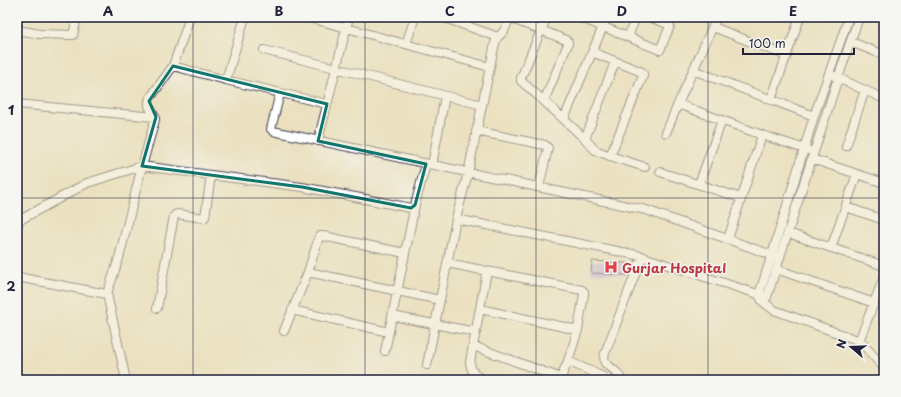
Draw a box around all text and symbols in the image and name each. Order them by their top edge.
text: A [103,1,113,20]
text: B [275,1,284,20]
text: C [445,1,455,20]
text: D [617,1,627,20]
text: E [789,1,797,20]
scale bar [743,30,854,56]
text: 100 m [749,34,786,52]
text: 1 [8,100,14,119]
place label: Gurjar Hospital [622,258,726,277]
hospital icon: Gurjar Hospital [603,259,619,275]
text: 2 [6,276,16,295]
north arrow [831,327,871,367]
text: N [832,336,851,350]

